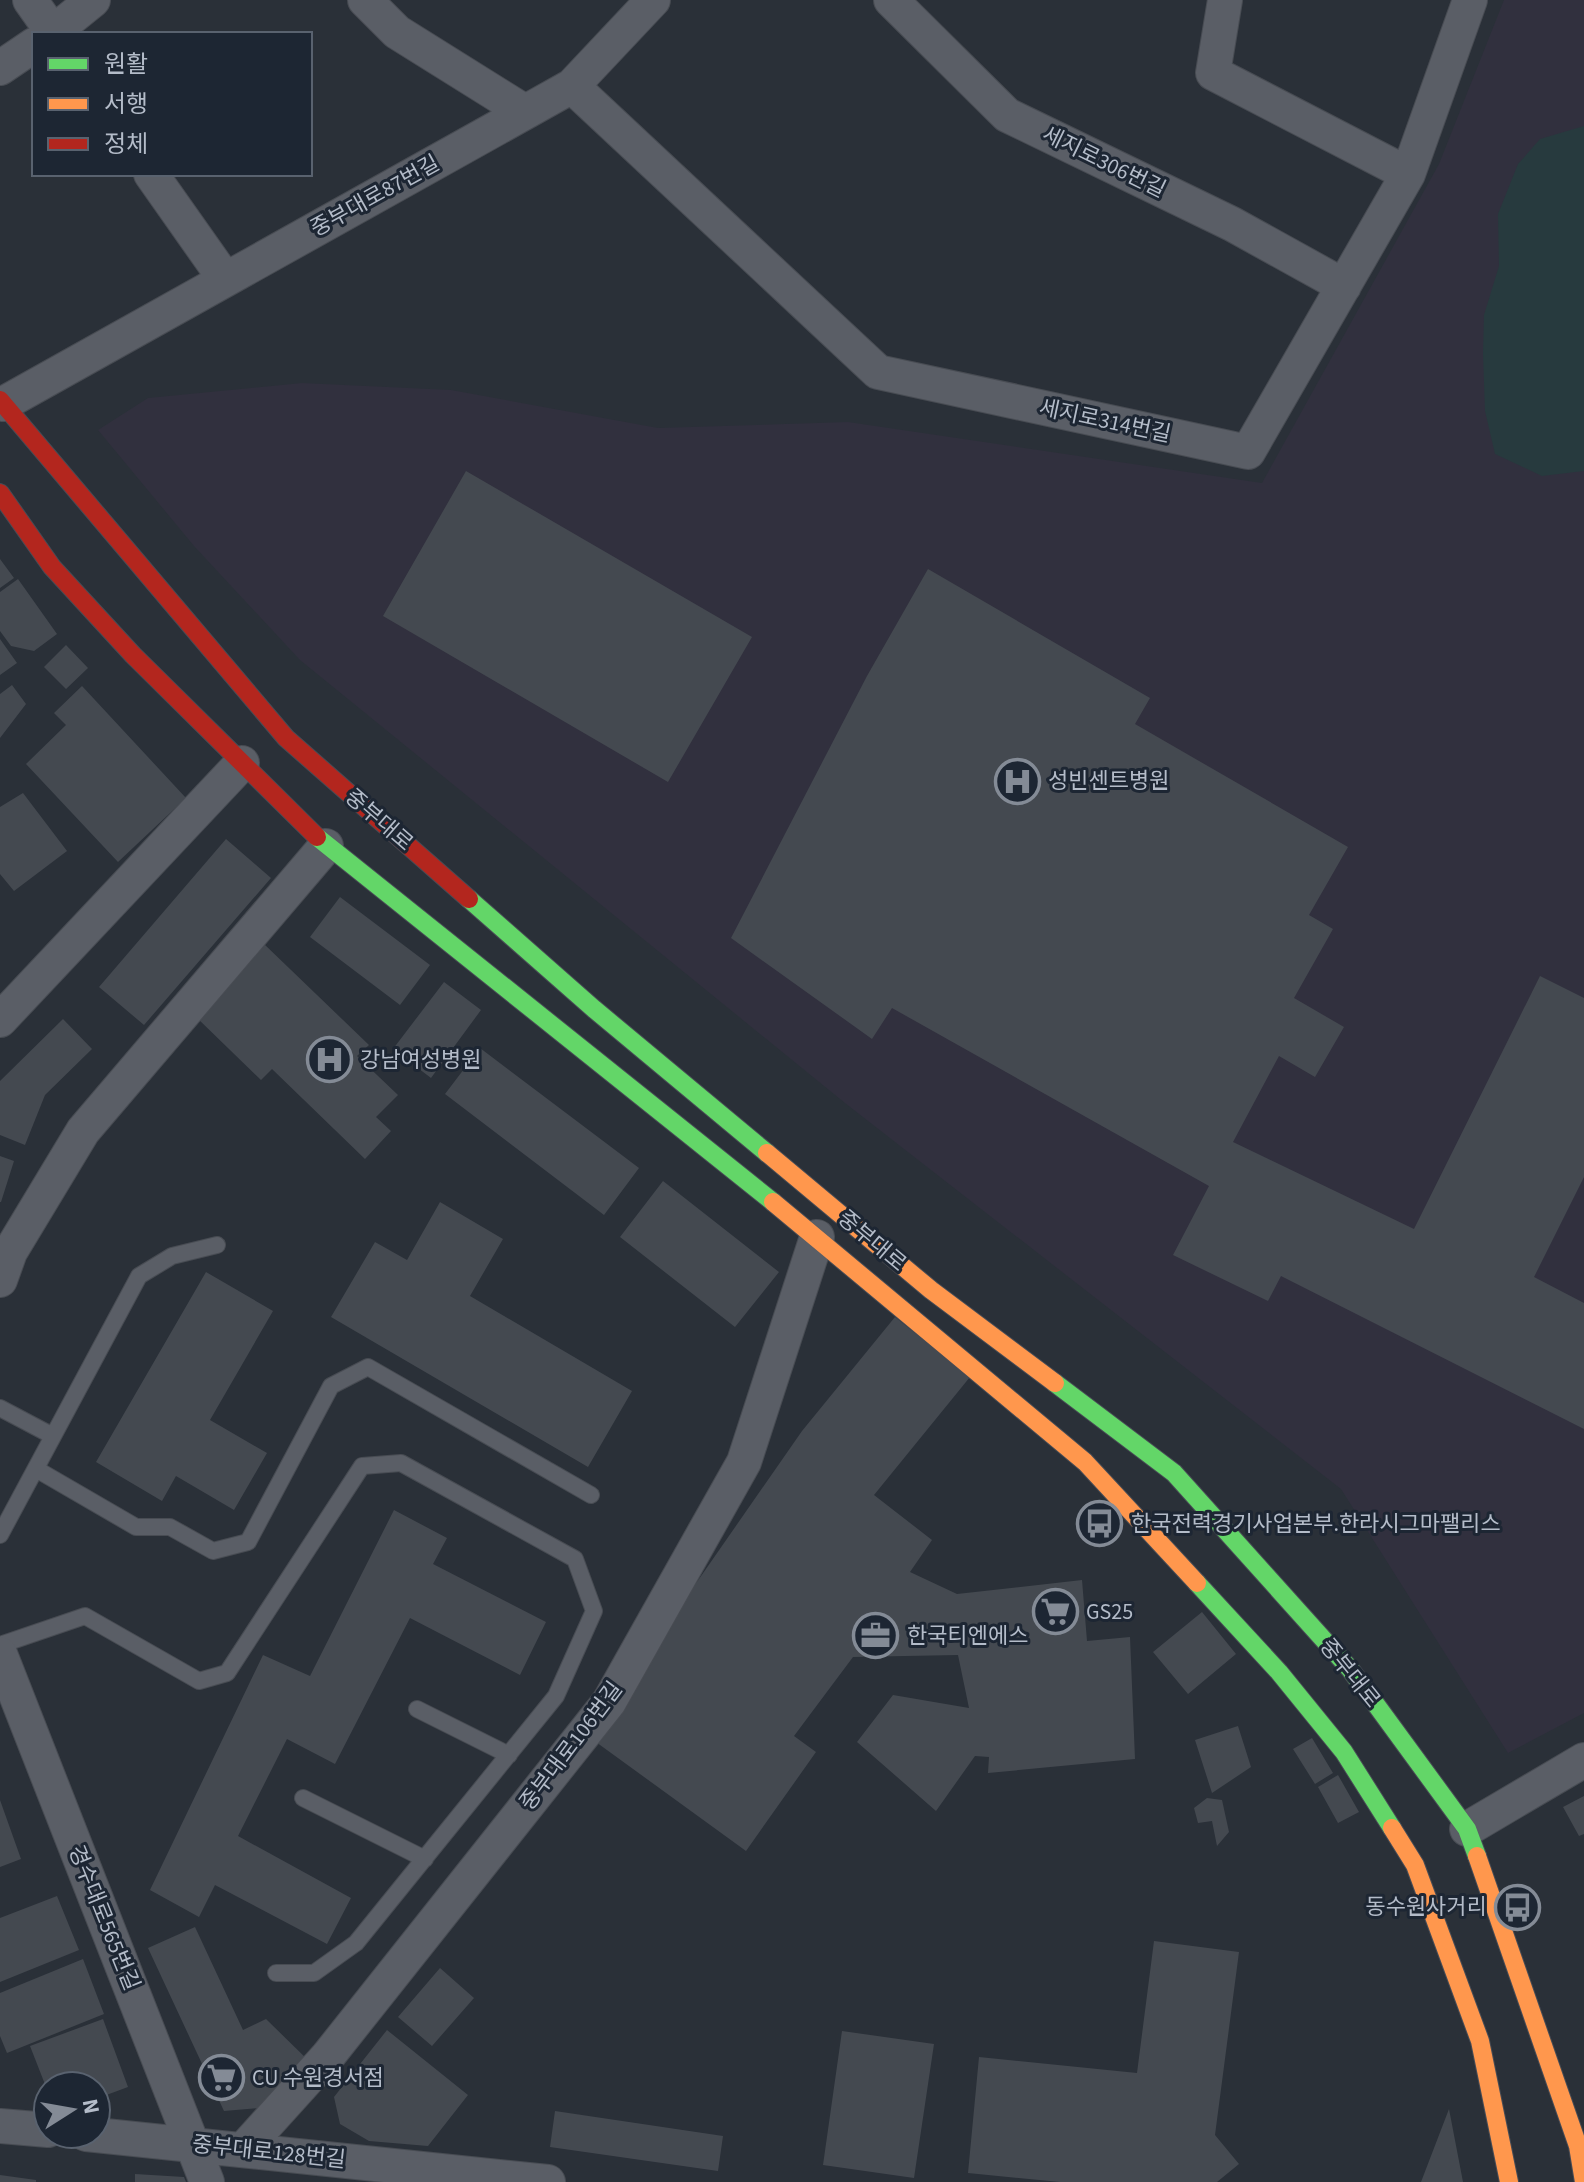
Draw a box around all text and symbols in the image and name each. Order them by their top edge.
legend [32,32,312,176]
text: 원활 [104,47,148,82]
text: 서행 [104,87,148,122]
street label: 세지로306번길 [1037,118,1171,206]
text: 정체 [104,127,148,162]
street label: 중부대로87번길 [305,147,445,245]
street label: 세지로314번길 [1036,391,1174,451]
hospital icon: 성빈센트병원 [993,757,1041,805]
place label: 성빈센트병원 [1048,765,1169,797]
street label: 중부대로 [338,781,420,859]
hospital icon: 강남여성병원 [305,1036,353,1084]
place label: 강남여성병원 [360,1044,481,1076]
street label: 중부대로 [831,1203,913,1279]
bus stop icon: 한국전력경기사업본부.한라시그마팰리스 [1076,1500,1124,1548]
place label: 한국전력경기사업본부.한라시그마팰리스 [1131,1508,1501,1540]
supermarket icon: GS25 [1031,1588,1079,1636]
place label: GS25 [1086,1596,1133,1628]
office icon: 한국티엔에스 [852,1612,900,1660]
place label: 한국티엔에스 [907,1620,1028,1652]
street label: 중부대로 [1312,1631,1388,1715]
street label: 중부대로106번길 [512,1675,630,1817]
street label: 경수대로565번길 [60,1840,148,1996]
bus stop icon: 동수원사거리 [1494,1883,1542,1931]
place label: 동수원사거리 [1366,1891,1487,1923]
supermarket icon: CU 수원경서점 [197,2054,245,2102]
place label: CU 수원경서점 [252,2062,384,2094]
north arrow [32,2070,112,2150]
text: N [74,2096,108,2117]
street label: 중부대로128번길 [191,2128,347,2176]

